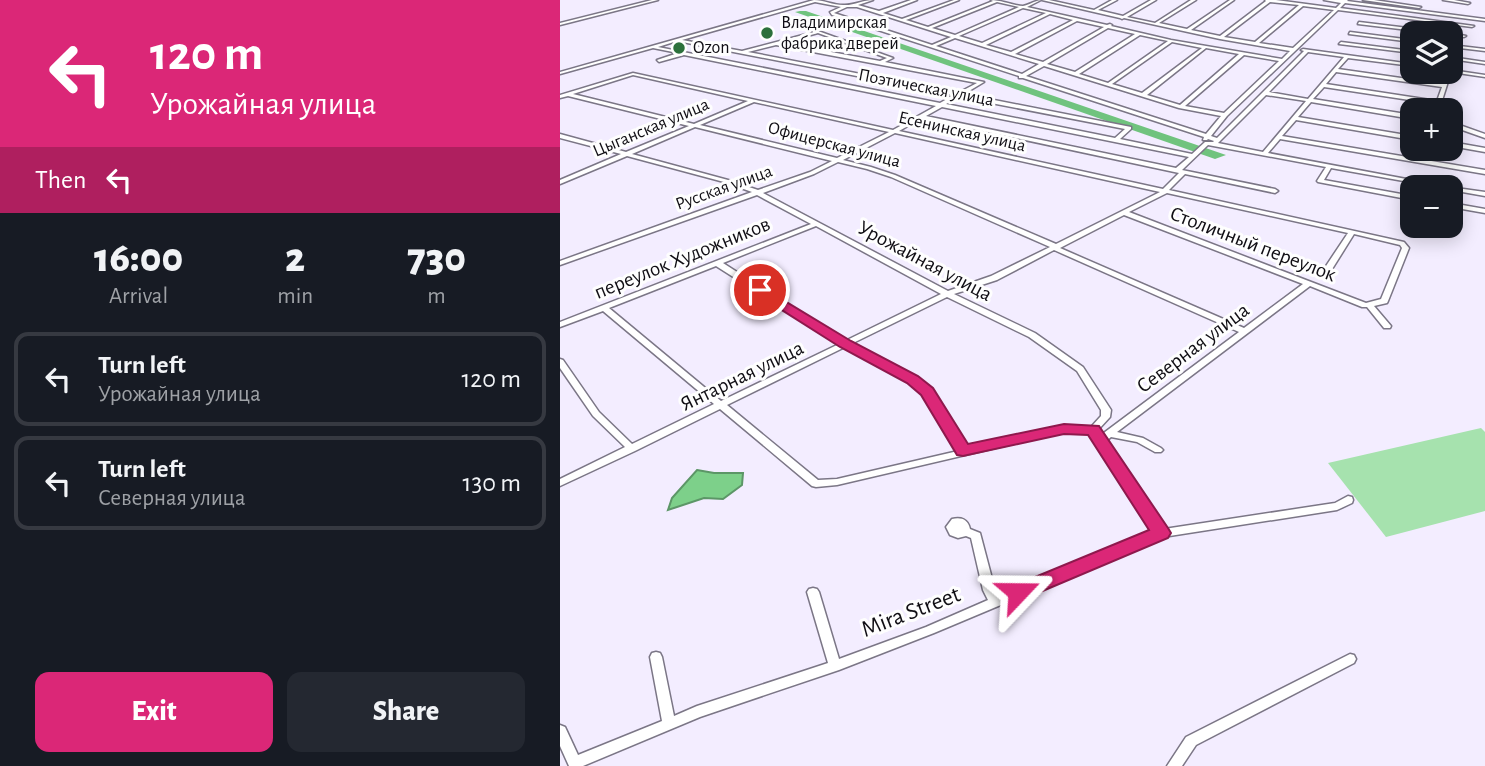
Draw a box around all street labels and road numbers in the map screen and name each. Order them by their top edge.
street label: Поэтическая улица [857,66,995,110]
street label: Цыганская улица [590,95,712,161]
street label: Есенинская улица [897,109,1027,155]
street label: Офицерская улица [766,119,902,171]
street label: Русская улица [673,162,775,214]
street label: Столичный переулок [1167,203,1339,285]
street label: переулок Художников [591,213,773,303]
street label: Урожайная улица [855,217,996,305]
street label: Северная улица [1133,299,1253,397]
street label: Янтарная улица [677,337,807,415]
street label: Mira Street [858,582,964,642]

